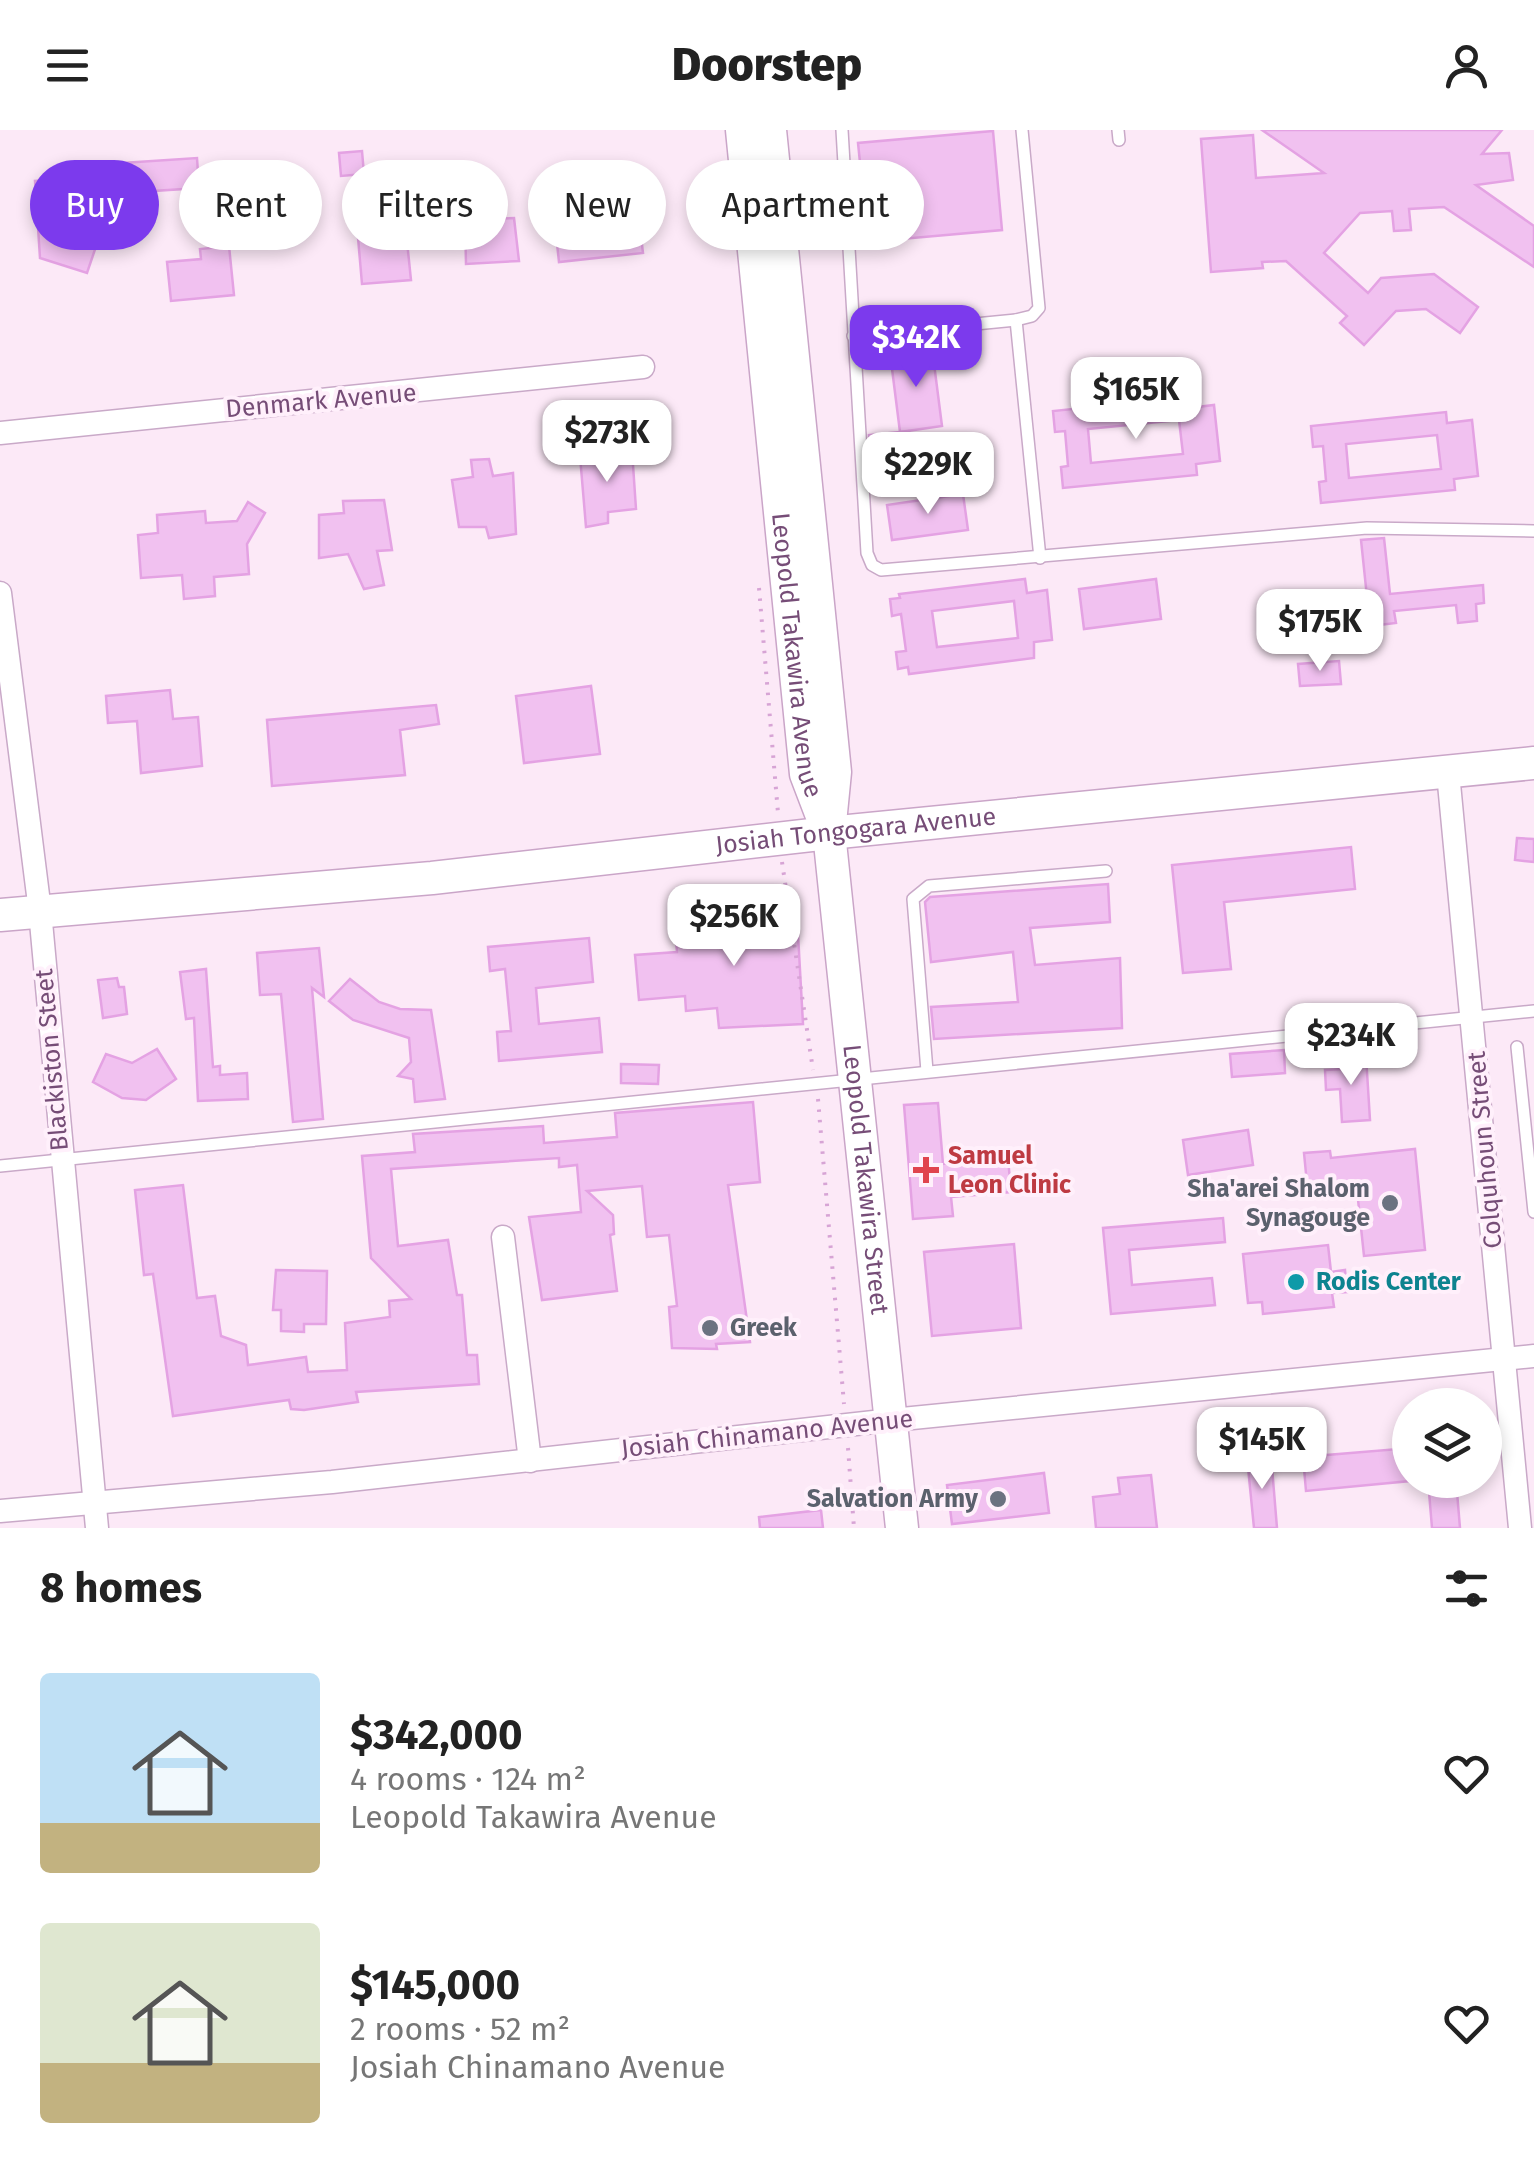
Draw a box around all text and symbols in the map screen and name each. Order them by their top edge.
icon: menu [40,38,95,93]
text: Doorstep [672,38,862,92]
icon: person [1439,38,1494,93]
chip: Buy [30,160,159,250]
chip: Rent [179,160,322,250]
chip: Filters [342,160,508,250]
chip: New [528,160,666,250]
chip: Apartment [686,160,924,250]
pin: $342K [846,305,986,390]
text: $342K [872,318,960,356]
pin: $165K [1066,357,1206,442]
text: $165K [1093,370,1179,408]
street label: Denmark Avenue [224,378,418,424]
pin: $273K [537,400,677,485]
text: $273K [564,413,650,451]
pin: $229K [858,432,998,517]
text: $229K [884,445,972,483]
street label: Leopold Takawira Avenue [765,511,829,802]
pin: $175K [1250,589,1390,674]
text: $175K [1278,602,1362,640]
street label: Josiah Tongogara Avenue [714,801,998,861]
pin: $256K [664,884,804,969]
text: $256K [689,897,779,935]
street label: Blackiston Steet [29,967,75,1152]
pin: $234K [1281,1003,1421,1088]
text: $234K [1307,1016,1395,1054]
street label: Leopold Takawira Street [836,1043,895,1317]
street label: Colquhoun Street [1461,1049,1509,1250]
place label: Samuel Leon Clinic [948,1141,1071,1200]
marker: Samuel Leon Clinic [913,1157,939,1183]
place label: Sha'arei Shalom Synagouge [1187,1174,1370,1233]
marker: Sha'arei Shalom Synagouge [1379,1192,1401,1214]
place label: Rodis Center [1316,1267,1462,1297]
marker: Rodis Center [1285,1271,1307,1293]
place label: Greek [730,1313,798,1343]
marker: Greek [699,1317,721,1339]
map controls [1392,1388,1502,1498]
button: layers [1392,1388,1502,1498]
street label: Josiah Chinamano Avenue [620,1404,914,1464]
pin: $145K [1192,1407,1332,1492]
text: $145K [1219,1420,1305,1458]
place label: Salvation Army [807,1484,979,1514]
marker: Salvation Army [987,1488,1009,1510]
icon: filters [1439,1561,1494,1616]
text: 8 homes [40,1563,202,1613]
text: $342,000 [350,1710,523,1760]
icon: home [120,1713,240,1833]
icon: heart [1439,1746,1494,1801]
text: 4 rooms · 124 m² [350,1760,586,1798]
text: Leopold Takawira Avenue [350,1798,717,1836]
text: $145,000 [350,1960,520,2010]
icon: home [120,1963,240,2083]
icon: heart [1439,1996,1494,2051]
text: 2 rooms · 52 m² [350,2010,570,2048]
text: Josiah Chinamano Avenue [350,2048,726,2086]

